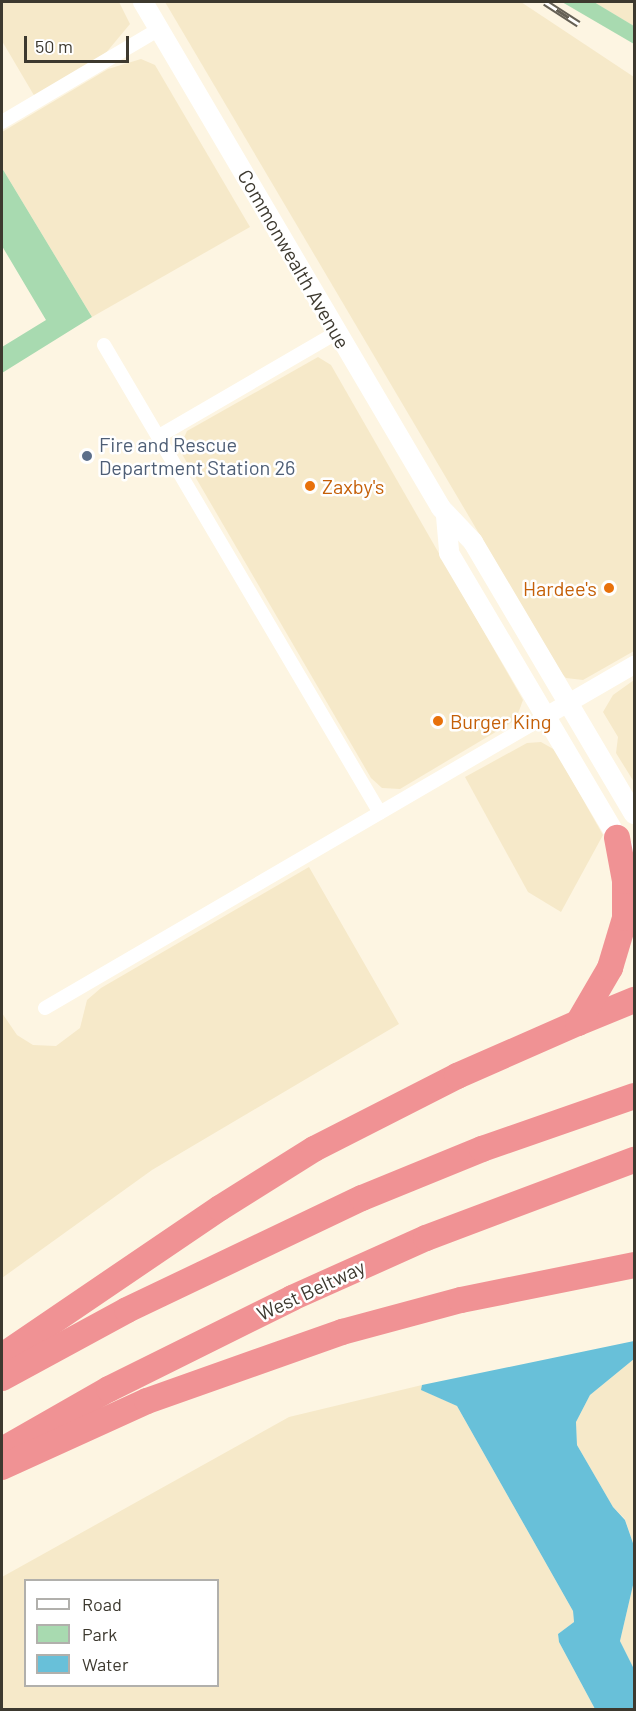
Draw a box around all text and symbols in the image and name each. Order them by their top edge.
scale bar [27,24,132,62]
text: 50 m [35,35,73,57]
street label: Commonwealth Avenue [233,165,355,353]
place label: Fire and Rescue Department Station 26 [99,432,295,479]
marker: Fire and Rescue Department Station 26 [80,449,94,463]
place label: Zaxby's [322,474,384,498]
marker: Zaxby's [303,479,317,493]
place label: Hardee's [523,576,597,600]
marker: Hardee's [602,581,616,595]
place label: Burger King [450,709,551,733]
marker: Burger King [431,714,445,728]
street label: West Beltway [253,1254,369,1326]
legend [24,1579,219,1687]
text: Road [82,1593,122,1615]
text: Park [82,1623,117,1645]
text: Water [82,1653,129,1675]

